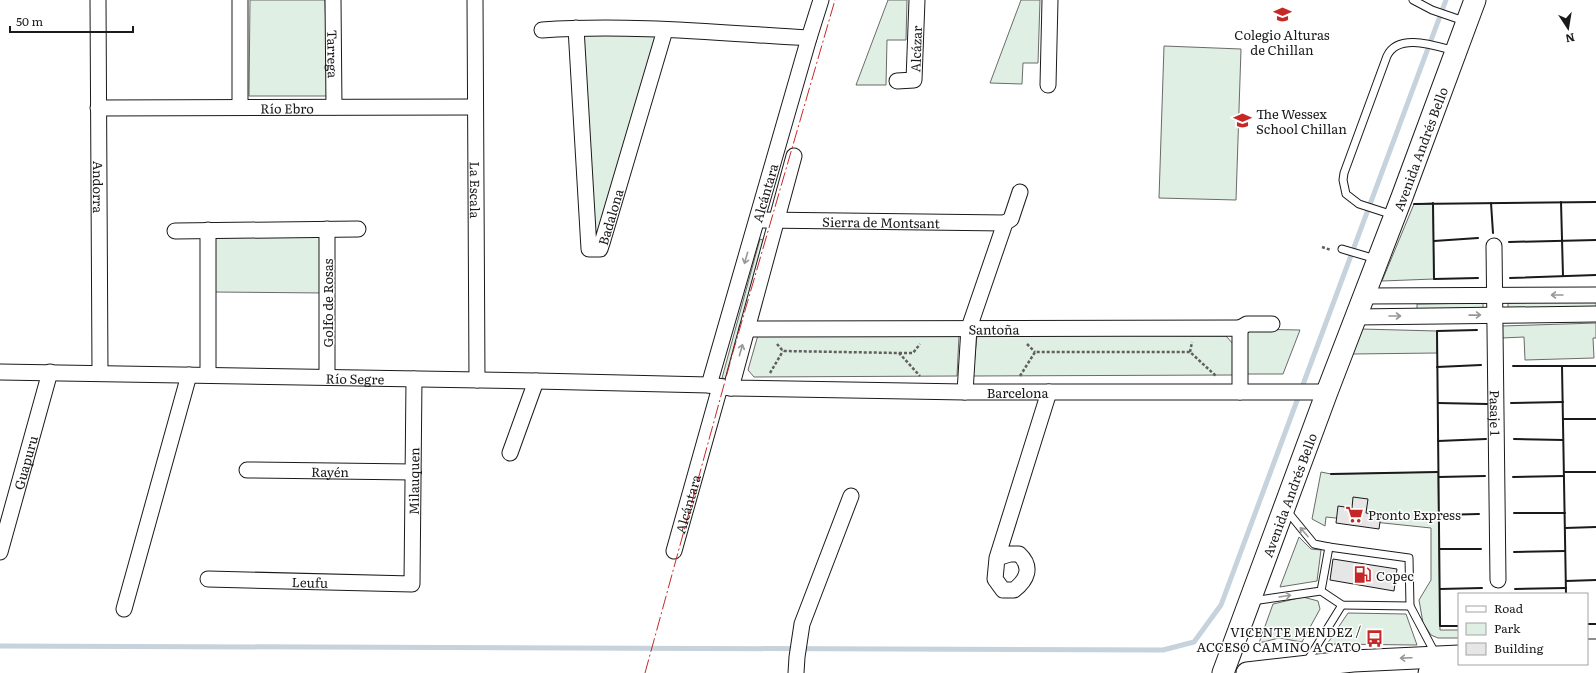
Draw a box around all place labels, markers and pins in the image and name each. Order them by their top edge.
school or university icon: Colegio Alturas de Chillan [1272,5,1292,25]
place label: Colegio Alturas de Chillan [1234,25,1330,59]
place label: The Wessex School Chillan [1256,104,1347,138]
school or university icon: The Wessex School Chillan [1233,110,1253,130]
supermarket icon: Pronto Express [1345,504,1365,524]
place label: Pronto Express [1368,505,1461,524]
fuel station icon: Copec [1353,565,1373,585]
place label: Copec [1376,566,1414,585]
place label: VICENTE MENDEZ / ACCESO CAMINO A CATO [1197,622,1361,656]
bus stop icon: VICENTE MENDEZ / ACCESO CAMINO A CATO [1364,628,1384,648]

